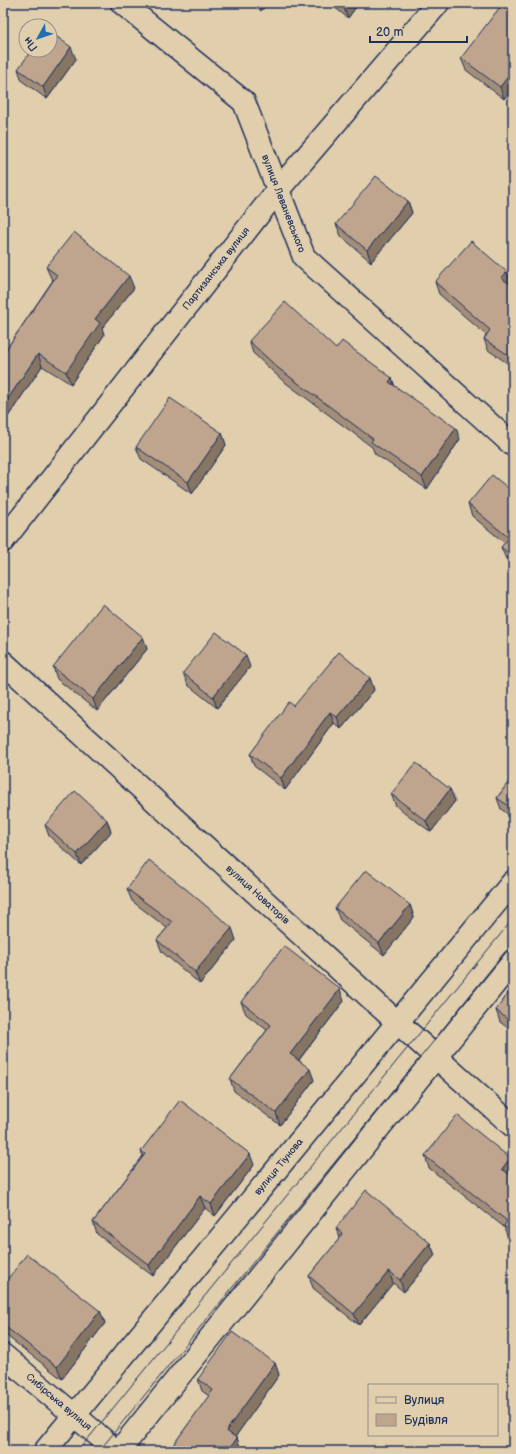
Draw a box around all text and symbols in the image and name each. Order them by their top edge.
north arrow [18,18,58,58]
scale bar [370,18,467,44]
text: 20 m [376,25,403,40]
text: Пн [21,34,40,54]
street label: вулиця Леваневського [259,153,308,254]
street label: Партизанська вулиця [180,224,253,312]
street label: вулиця Новаторів [223,863,293,927]
street label: вулиця Тіунова [252,1136,306,1198]
street label: Сибірська вулиця [23,1371,94,1433]
legend [368,1384,498,1436]
text: Вулиця [404,1393,445,1408]
text: Будівля [404,1413,448,1428]

